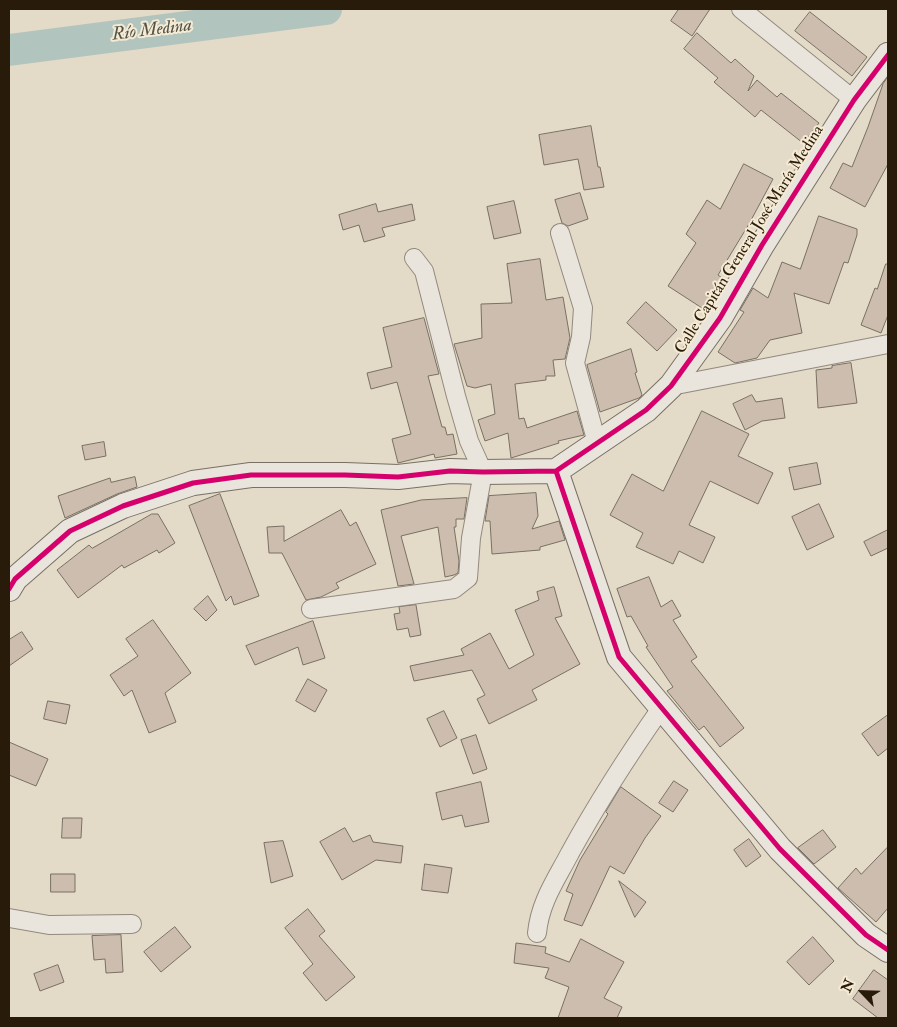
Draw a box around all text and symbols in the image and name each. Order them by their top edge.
water label: Río Medina [111,15,193,47]
street label: Calle Capitán General José María Medina [671,122,829,358]
north arrow [837,967,887,1017]
text: N [838,977,858,995]

